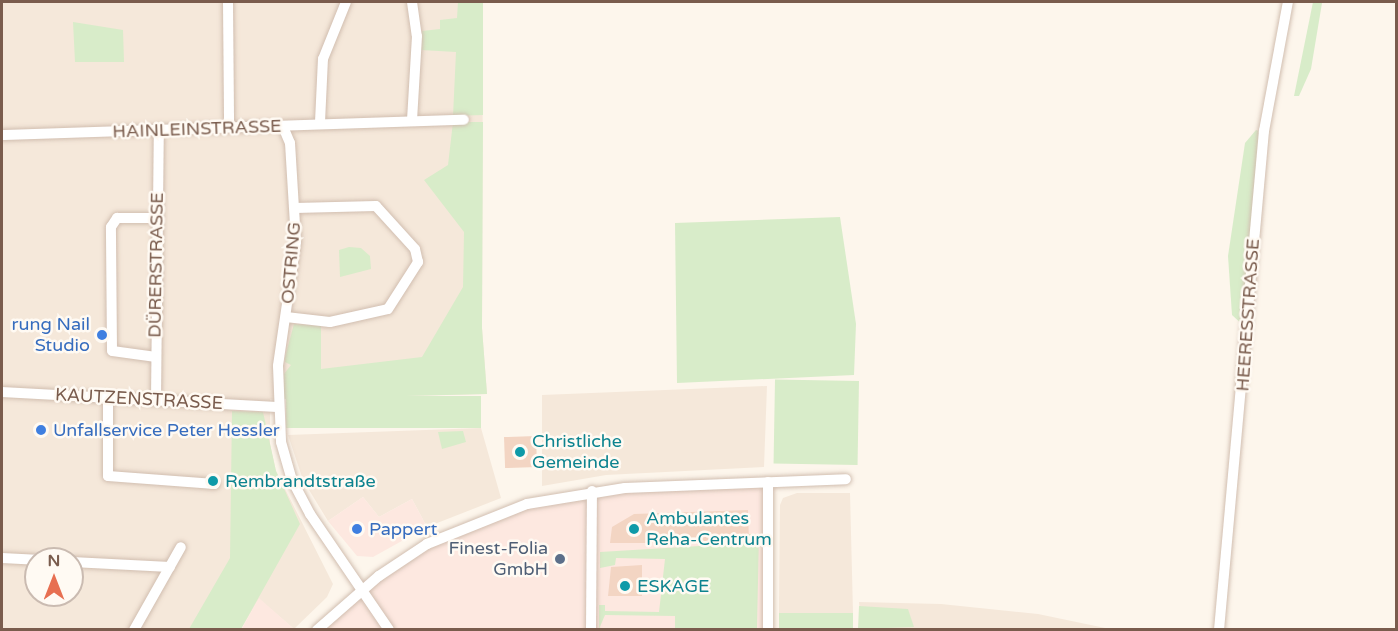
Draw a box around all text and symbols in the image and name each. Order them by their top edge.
street label: HAINLEINSTRASSE [112,115,282,143]
street label: DÜRERSTRASSE [144,192,168,338]
street label: OSTRING [277,221,305,305]
street label: HEERESSTRASSE [1232,238,1264,392]
place label: rung Nail Studio [12,314,90,356]
marker: rung Nail Studio [95,328,109,342]
street label: KAUTZENSTRASSE [54,384,224,414]
place label: Unfallservice Peter Hessler [53,419,280,441]
marker: Unfallservice Peter Hessler [34,423,48,437]
place label: Christliche Gemeinde [532,431,622,474]
marker: Christliche Gemeinde [513,445,527,459]
place label: Rembrandtstraße [225,470,376,492]
marker: Rembrandtstraße [206,474,220,488]
place label: Ambulantes Reha-Centrum [646,508,772,550]
place label: Pappert [369,518,437,540]
marker: Pappert [350,522,364,536]
marker: Ambulantes Reha-Centrum [627,522,641,536]
place label: Finest-Folia GmbH [449,538,548,580]
north arrow [24,547,84,607]
text: N [48,551,60,571]
marker: Finest-Folia GmbH [553,552,567,566]
place label: ESKAGE [637,575,710,597]
marker: ESKAGE [618,579,632,593]

